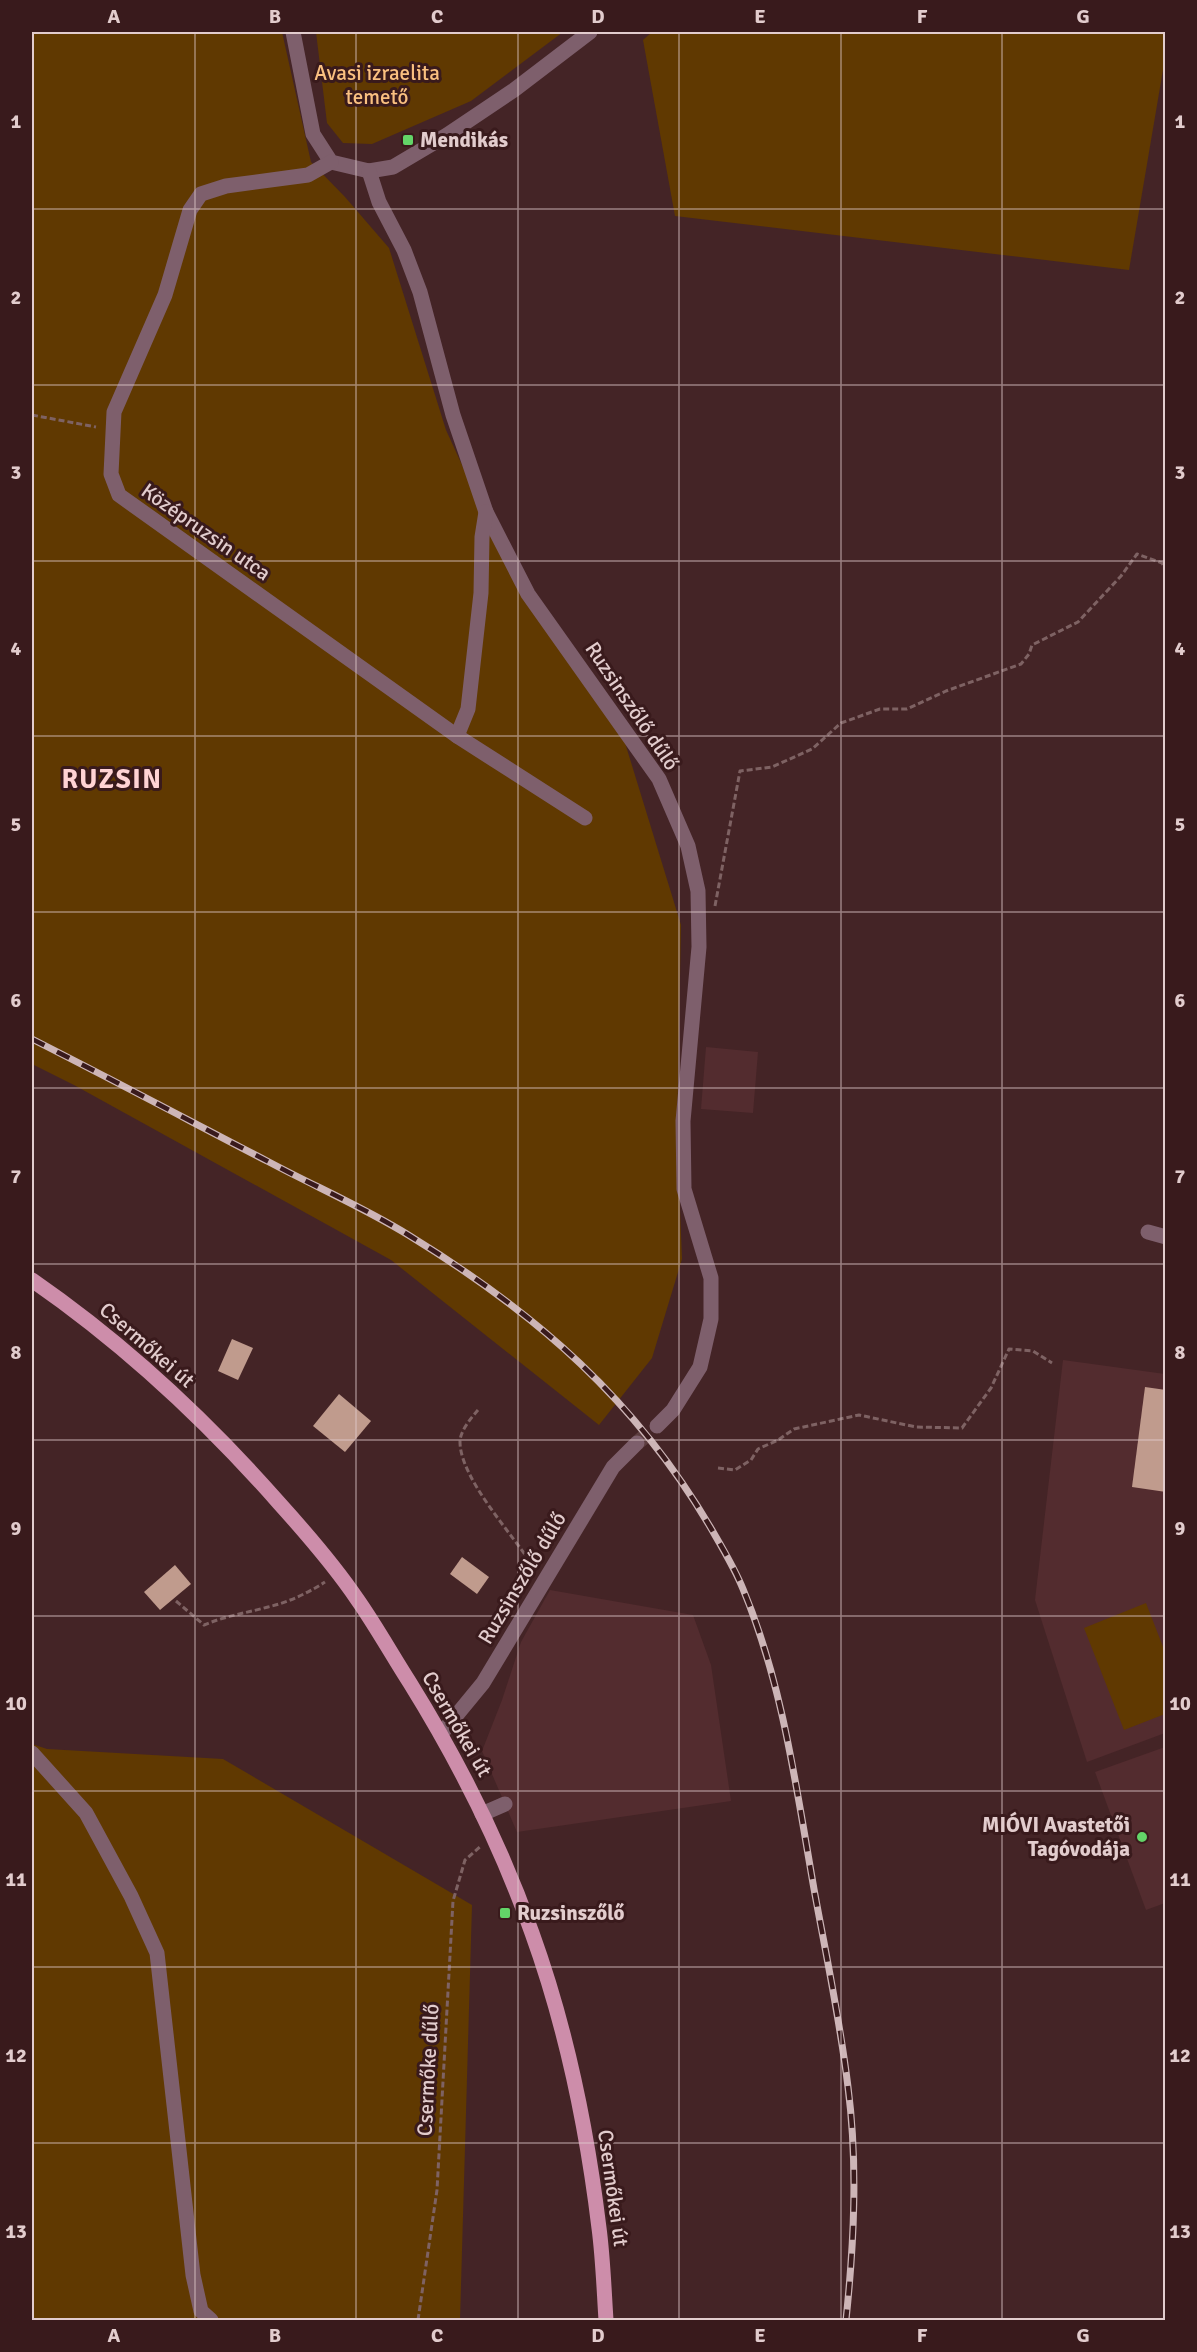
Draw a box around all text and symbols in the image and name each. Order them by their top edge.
text: A [108,4,121,29]
text: B [269,4,281,29]
text: C [431,4,443,29]
text: D [591,4,605,29]
text: E [754,4,766,29]
text: F [917,4,928,29]
text: G [1076,4,1090,29]
park label: Avasi izraelita temető [314,60,440,110]
text: 1 [11,109,22,134]
text: 1 [1175,109,1186,134]
place label: Mendikás [420,127,508,153]
marker: Mendikás [401,133,415,147]
text: 2 [11,285,21,310]
text: 2 [1175,285,1185,310]
text: 3 [11,460,21,485]
text: 3 [1175,460,1185,485]
street label: Középruzsin utca [136,478,276,586]
text: 4 [11,636,22,661]
text: 4 [1175,636,1186,661]
street label: Ruzsinszőlő dűlő [579,637,685,775]
district label: RUZSIN [61,763,163,796]
text: 5 [11,812,21,837]
text: 5 [1175,812,1185,837]
text: 6 [11,988,22,1013]
text: 6 [1175,988,1186,1013]
text: 7 [11,1164,22,1189]
text: 7 [1175,1164,1186,1189]
street label: Csermőkei út [94,1297,200,1393]
text: 8 [11,1340,22,1365]
text: 8 [1175,1340,1186,1365]
street label: Ruzsinszőlő dűlő [472,1507,572,1649]
text: 9 [11,1516,22,1541]
text: 9 [1175,1516,1186,1541]
street label: Csermőkei út [416,1667,498,1781]
text: 10 [5,1691,27,1716]
text: 10 [1169,1691,1191,1716]
place label: MIÓVI Avastetői Tagóvodája [982,1811,1130,1862]
marker: MIÓVI Avastetői Tagóvodája [1135,1830,1149,1844]
text: 11 [5,1867,27,1892]
text: 11 [1169,1867,1191,1892]
place label: Ruzsinszőlő [517,1900,625,1926]
marker: Ruzsinszőlő [498,1906,512,1920]
street label: Csermőke dűlő [412,2003,444,2137]
text: 12 [5,2043,27,2068]
text: 12 [1169,2043,1191,2068]
street label: Csermőkei út [592,2128,634,2248]
text: 13 [5,2219,27,2244]
text: 13 [1169,2219,1191,2244]
text: A [108,2323,121,2348]
text: B [269,2323,281,2348]
text: C [431,2323,443,2348]
text: D [591,2323,605,2348]
text: E [754,2323,766,2348]
text: F [917,2323,928,2348]
text: G [1076,2323,1090,2348]

